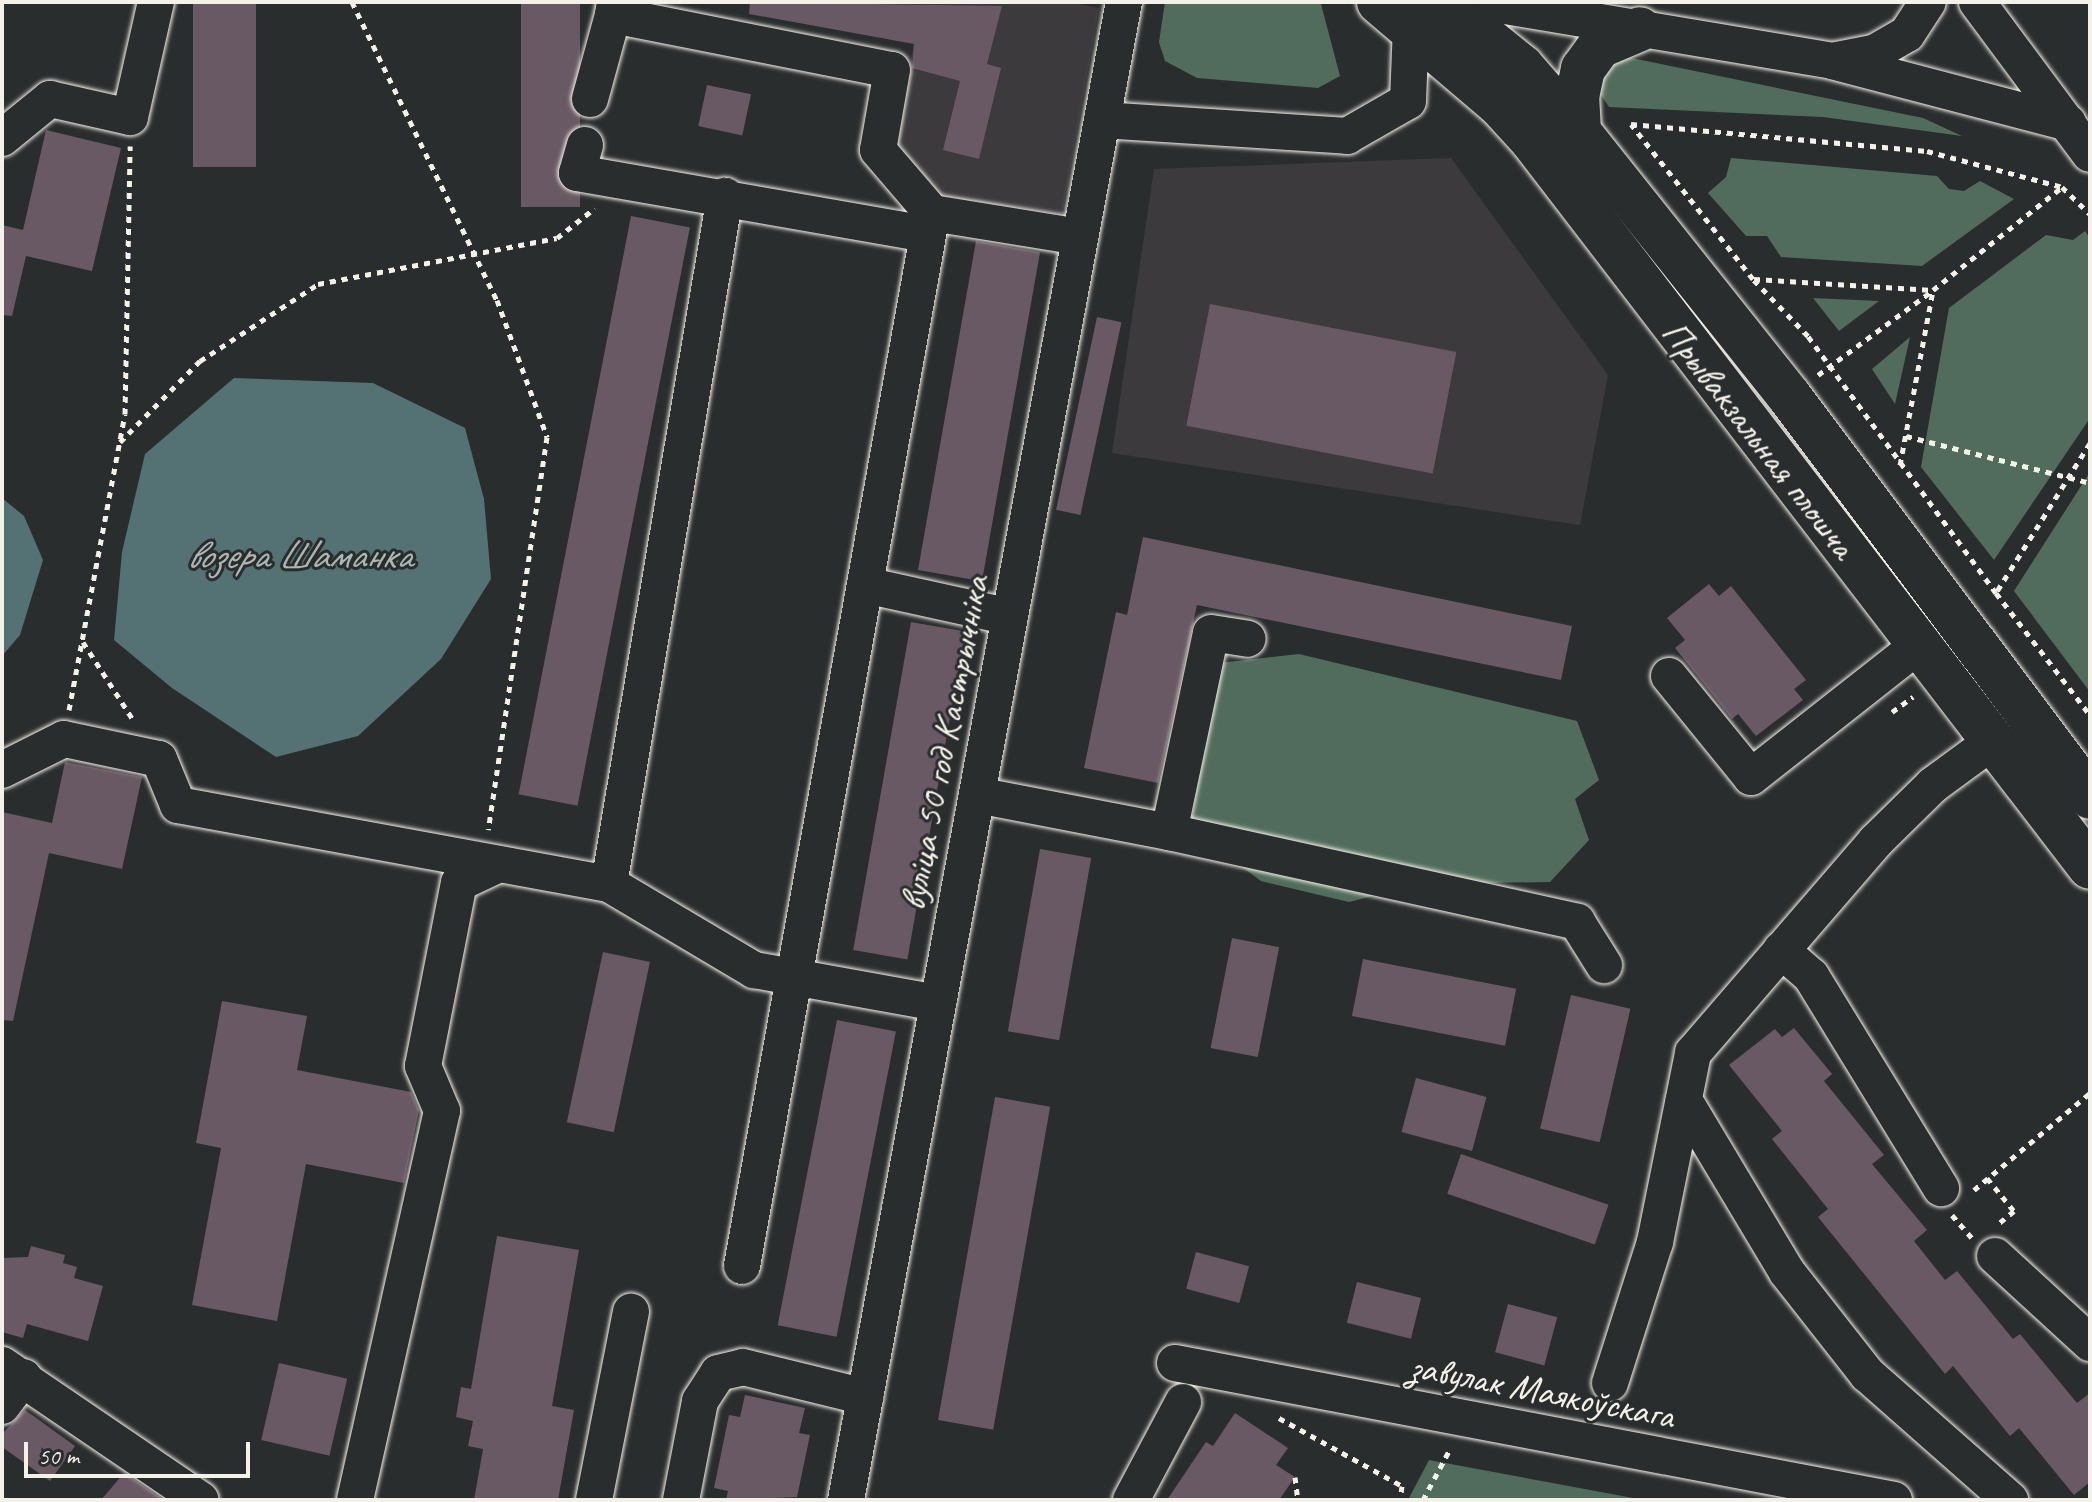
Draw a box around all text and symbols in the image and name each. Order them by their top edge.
street label: Прывакзальная плошча [1652,311,1866,567]
water label: возера Шаманка [187,531,411,579]
street label: вуліца 50 год Кастрычніка [889,570,999,916]
street label: завулак Маякоўскага [1406,1343,1678,1439]
scale bar [28,1426,254,1476]
text: 50 m [38,1441,79,1471]

